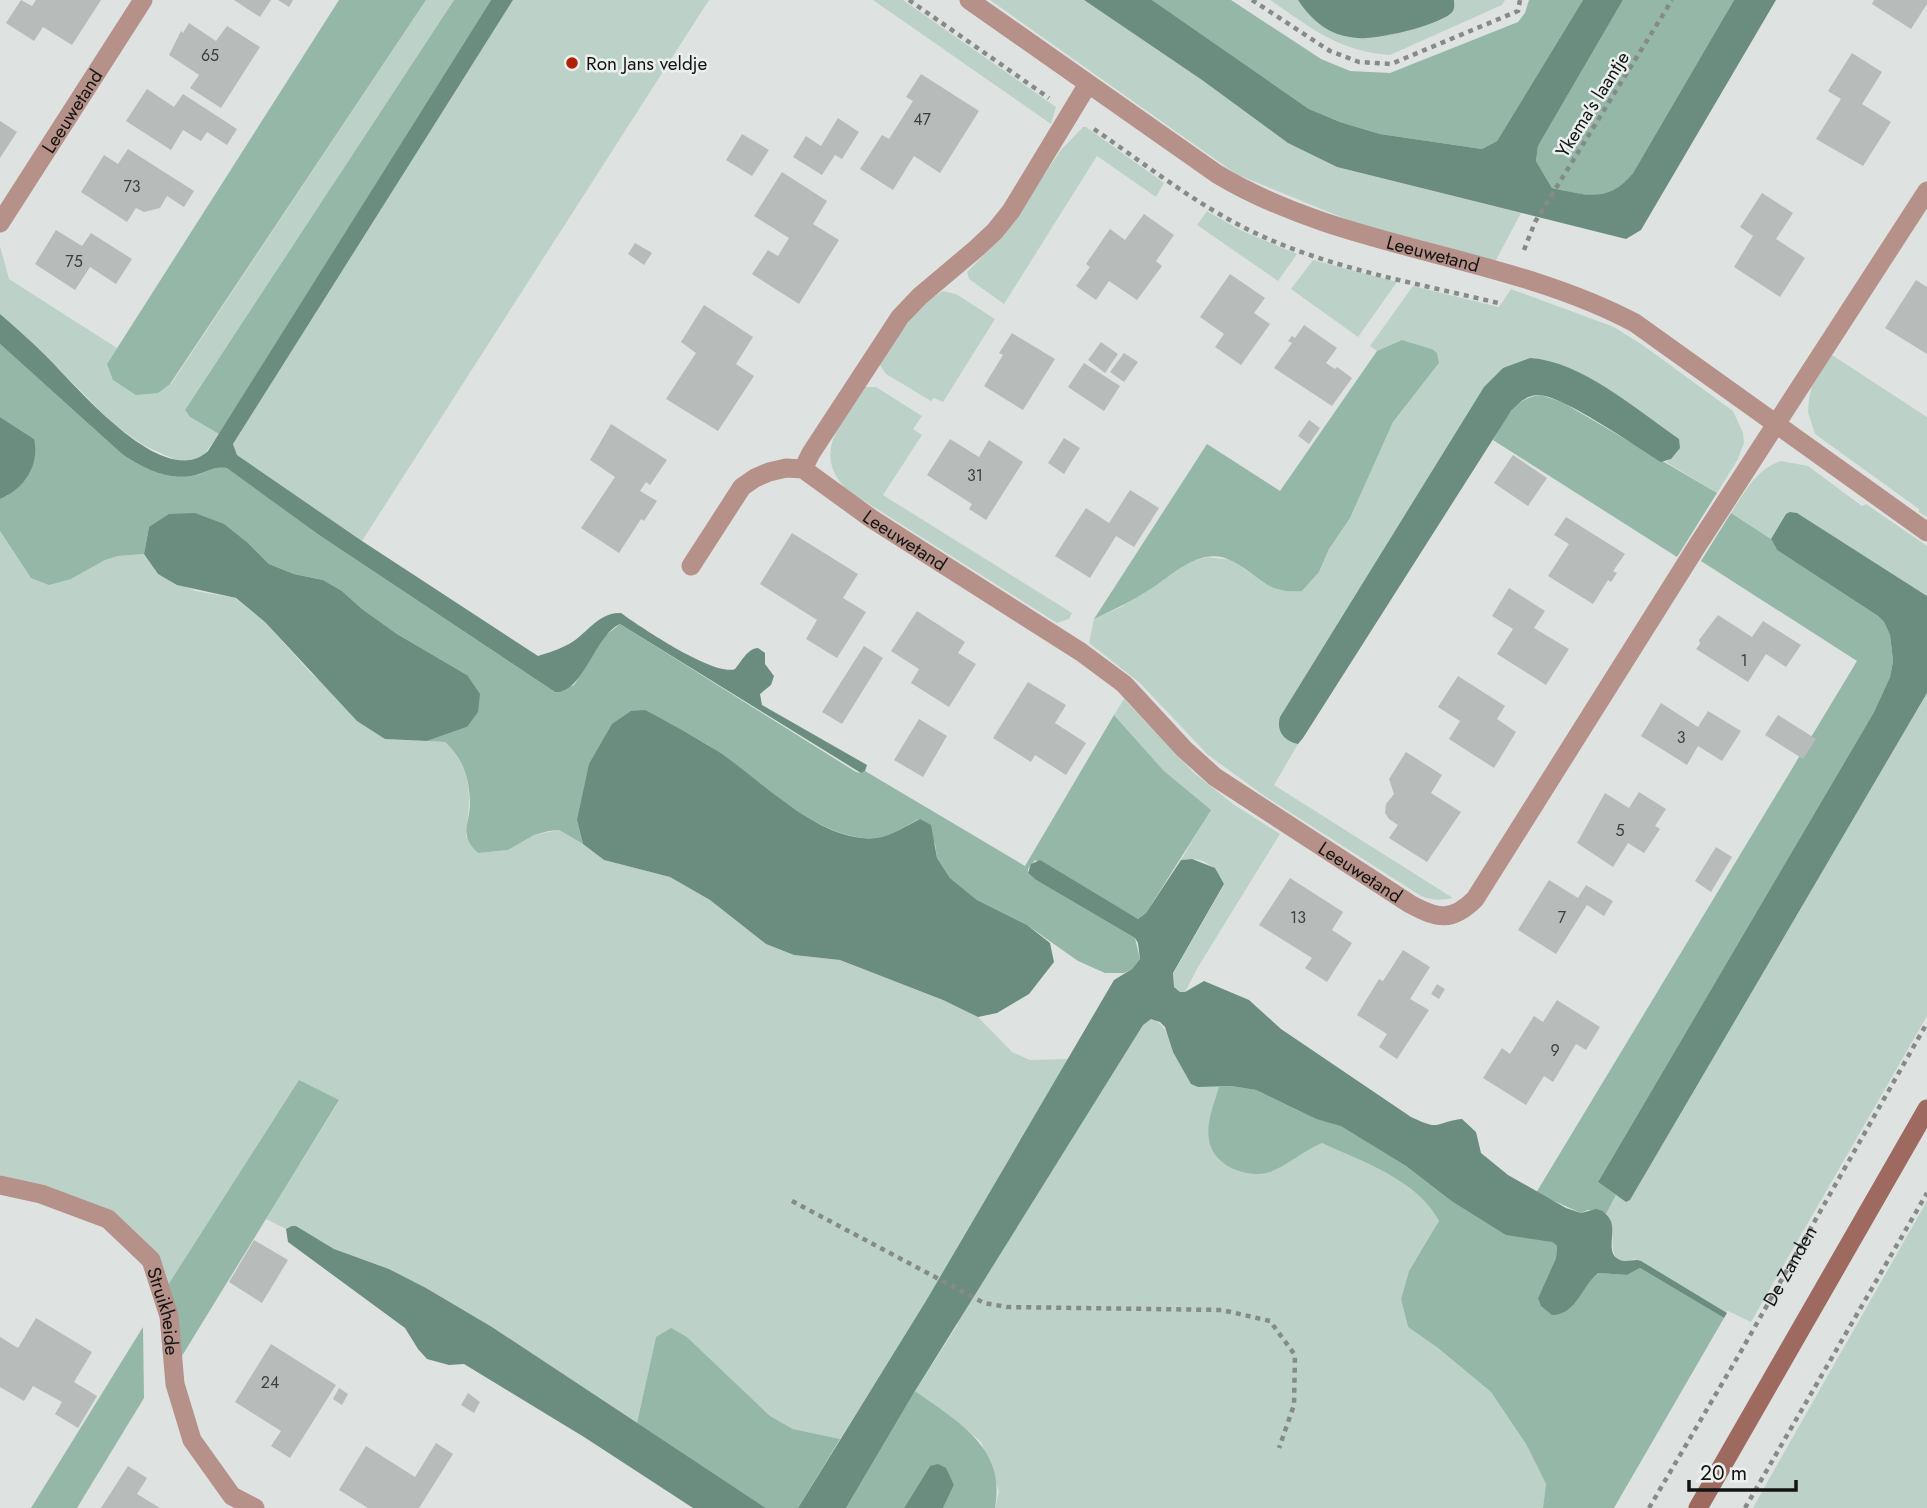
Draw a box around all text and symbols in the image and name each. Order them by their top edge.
house number: 65 [201,44,219,67]
street label: Ykema's laantje [1549,46,1636,163]
place label: Ron Jans veldje [586,50,708,77]
marker: Ron Jans veldje [564,55,580,71]
street label: Leeuwetand [35,64,109,159]
house number: 47 [913,108,931,131]
house number: 73 [123,175,141,198]
street label: Leeuwetand [1383,229,1482,279]
house number: 75 [65,250,83,273]
house number: 31 [967,464,983,487]
street label: Leeuwetand [857,504,952,577]
house number: 1 [1740,649,1748,672]
house number: 3 [1677,726,1686,749]
house number: 5 [1615,819,1625,842]
street label: Leeuwetand [1313,835,1407,909]
house number: 13 [1290,906,1306,929]
house number: 7 [1558,906,1567,929]
house number: 9 [1550,1039,1560,1062]
street label: De Zanden [1756,1221,1823,1311]
street label: Struikheide [140,1264,185,1357]
house number: 24 [261,1371,279,1394]
scale bar [1689,1448,1796,1492]
text: 20 m [1700,1458,1747,1488]

